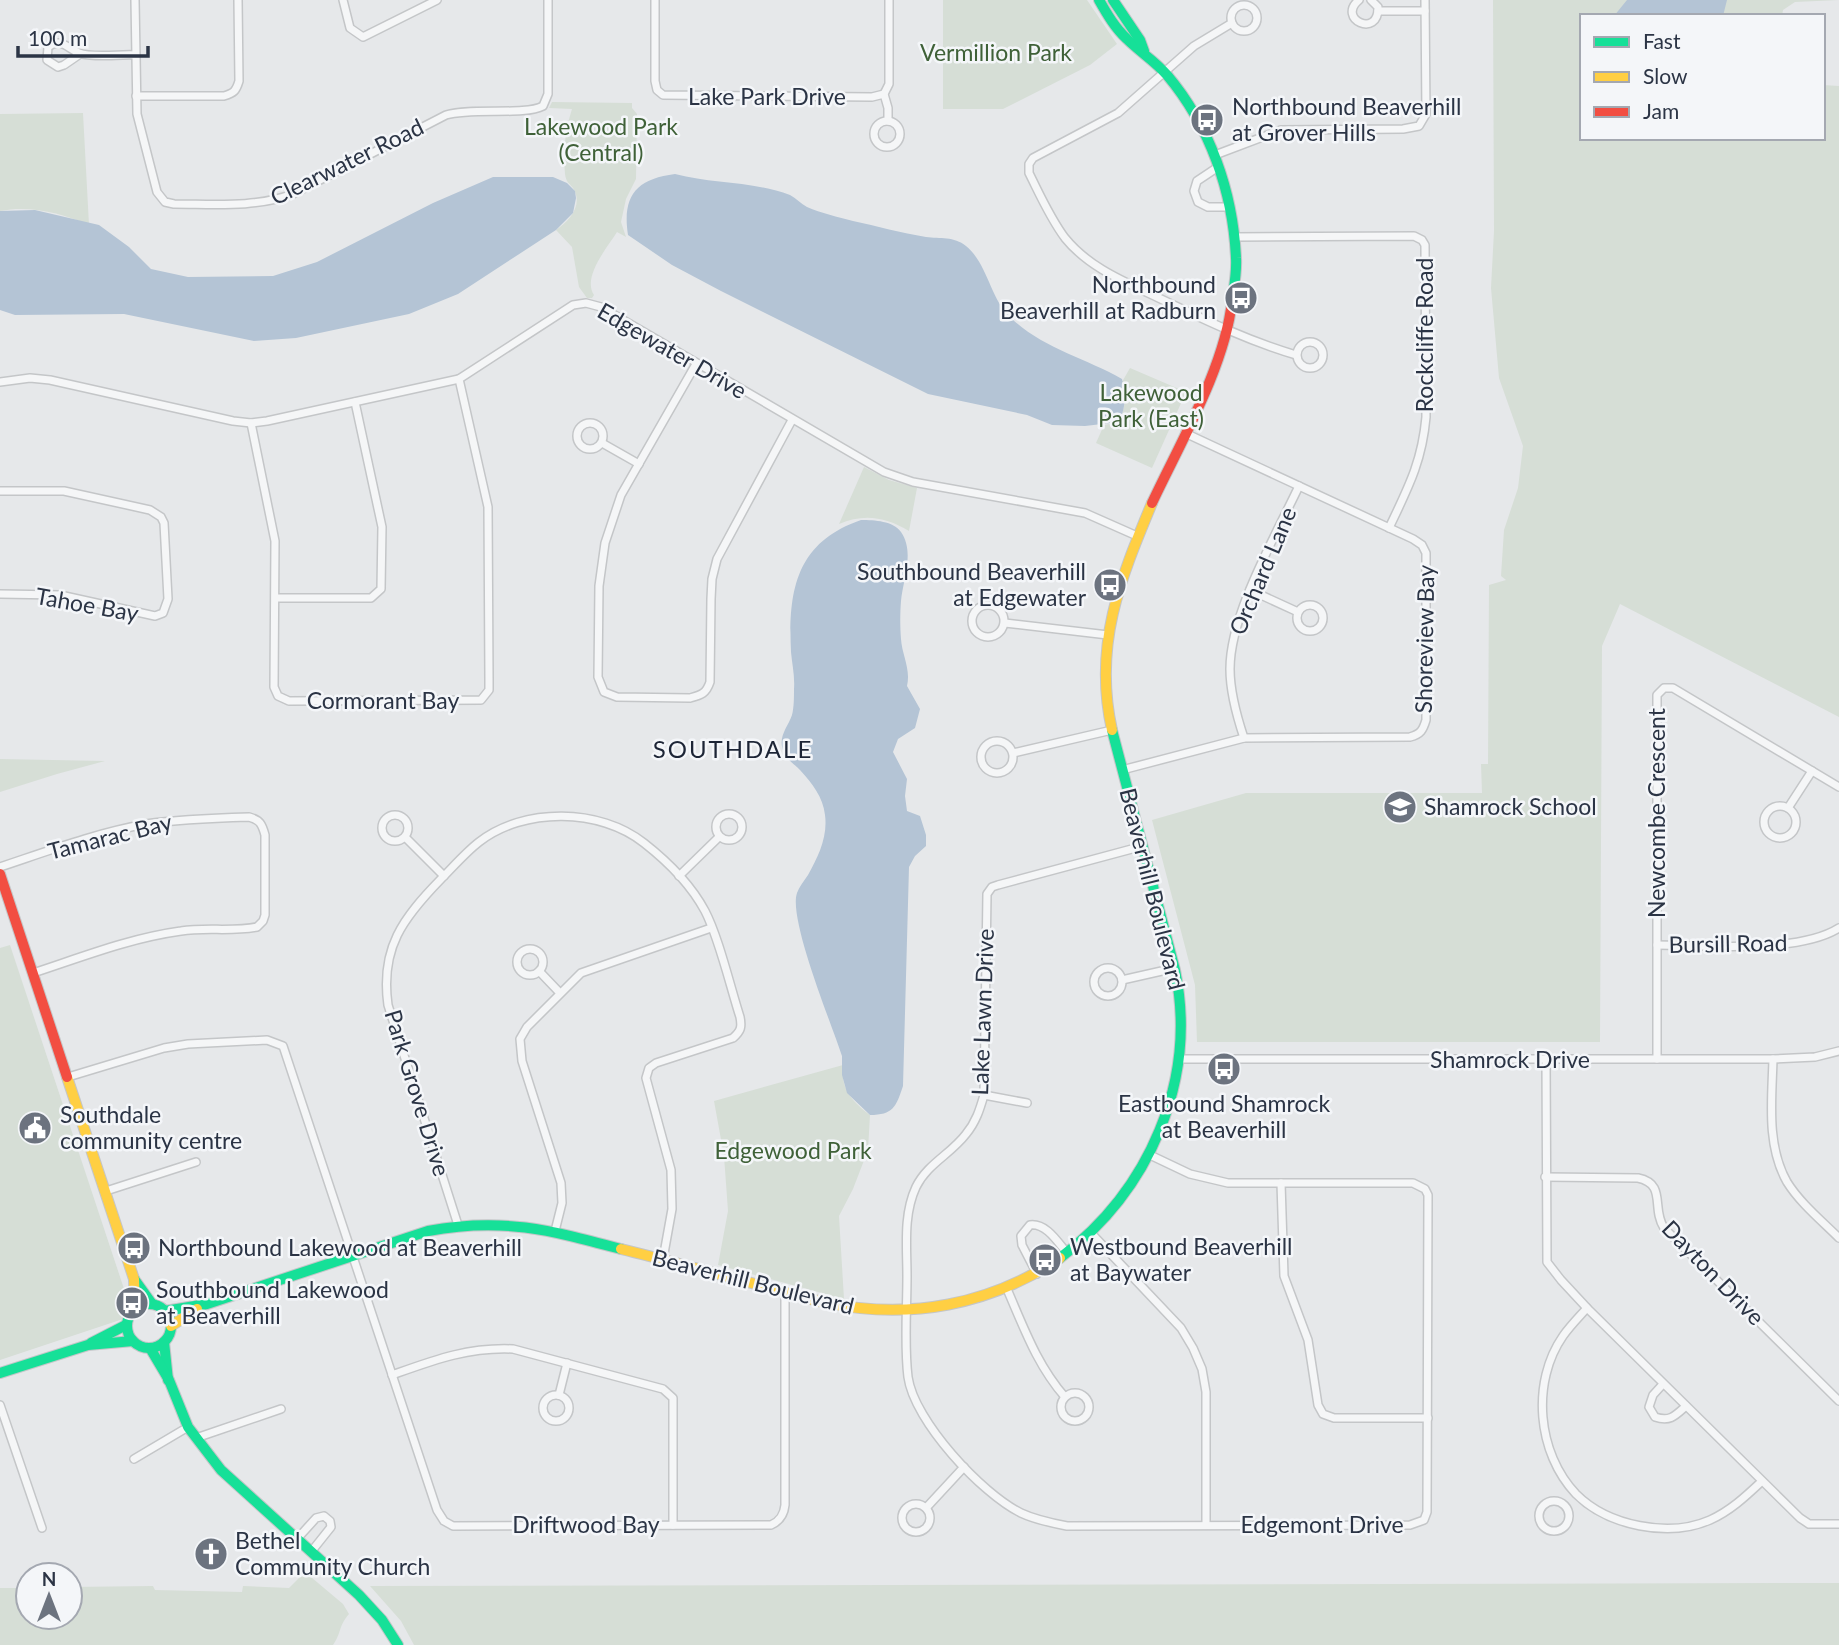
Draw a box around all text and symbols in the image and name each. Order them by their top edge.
scale bar [18,14,147,58]
legend [1580,14,1825,140]
text: 100 m [28,25,87,50]
text: Fast [1643,28,1681,53]
park label: Vermillion Park [920,38,1072,66]
text: Slow [1643,63,1688,88]
street label: Lake Park Drive [688,82,846,110]
place label: Northbound Beaverhill at Grover Hills [1232,92,1461,146]
text: Jam [1643,98,1679,123]
bus stop icon: Northbound Beaverhill at Grover Hills [1188,101,1226,139]
street label: Clearwater Road [265,112,428,210]
park label: Lakewood Park (Central) [524,112,678,166]
street label: Rockcliffe Road [1410,258,1438,412]
place label: Northbound Beaverhill at Radburn [1000,270,1216,324]
bus stop icon: Northbound Beaverhill at Radburn [1222,279,1260,317]
street label: Edgewater Drive [593,296,752,404]
park label: Lakewood Park (East) [1098,378,1204,432]
street label: Orchard Lane [1223,502,1302,639]
place label: Southbound Beaverhill at Edgewater [857,557,1087,611]
street label: Shoreview Bay [1409,564,1439,713]
bus stop icon: Southbound Beaverhill at Edgewater [1091,566,1129,604]
street label: Tahoe Bay [34,581,141,627]
street label: Cormorant Bay [307,686,459,714]
street label: Newcombe Crescent [1642,707,1670,918]
district label: SOUTHDALE [653,734,813,763]
street label: Beaverhill Boulevard [1114,785,1192,993]
school or university icon: Shamrock School [1381,788,1419,826]
place label: Shamrock School [1424,792,1597,820]
street label: Tamarac Bay [45,807,175,865]
street label: Lake Lawn Drive [965,928,999,1096]
street label: Bursill Road [1668,928,1788,958]
street label: Park Grove Drive [379,1006,457,1179]
street label: Shamrock Drive [1430,1045,1590,1073]
bus stop icon: Eastbound Shamrock at Beaverhill [1205,1050,1243,1088]
place label: Eastbound Shamrock at Beaverhill [1118,1089,1330,1143]
place label: Southdale community centre [60,1100,242,1154]
public building icon: Southdale community centre [16,1109,54,1147]
park label: Edgewood Park [714,1136,872,1164]
street label: Dayton Drive [1657,1214,1771,1331]
bus stop icon: Northbound Lakewood at Beaverhill [115,1229,153,1267]
place label: Westbound Beaverhill at Baywater [1070,1232,1293,1286]
place label: Northbound Lakewood at Beaverhill [158,1233,522,1261]
bus stop icon: Westbound Beaverhill at Baywater [1026,1241,1064,1279]
street label: Beaverhill Boulevard [649,1242,857,1320]
place label: Southbound Lakewood at Beaverhill [156,1275,389,1329]
bus stop icon: Southbound Lakewood at Beaverhill [113,1284,151,1322]
street label: Driftwood Bay [512,1510,660,1538]
street label: Edgemont Drive [1240,1510,1404,1538]
place label: Bethel Community Church [235,1526,430,1580]
church icon: Bethel Community Church [192,1535,230,1573]
north arrow [14,1561,84,1631]
text: N [42,1567,56,1590]

